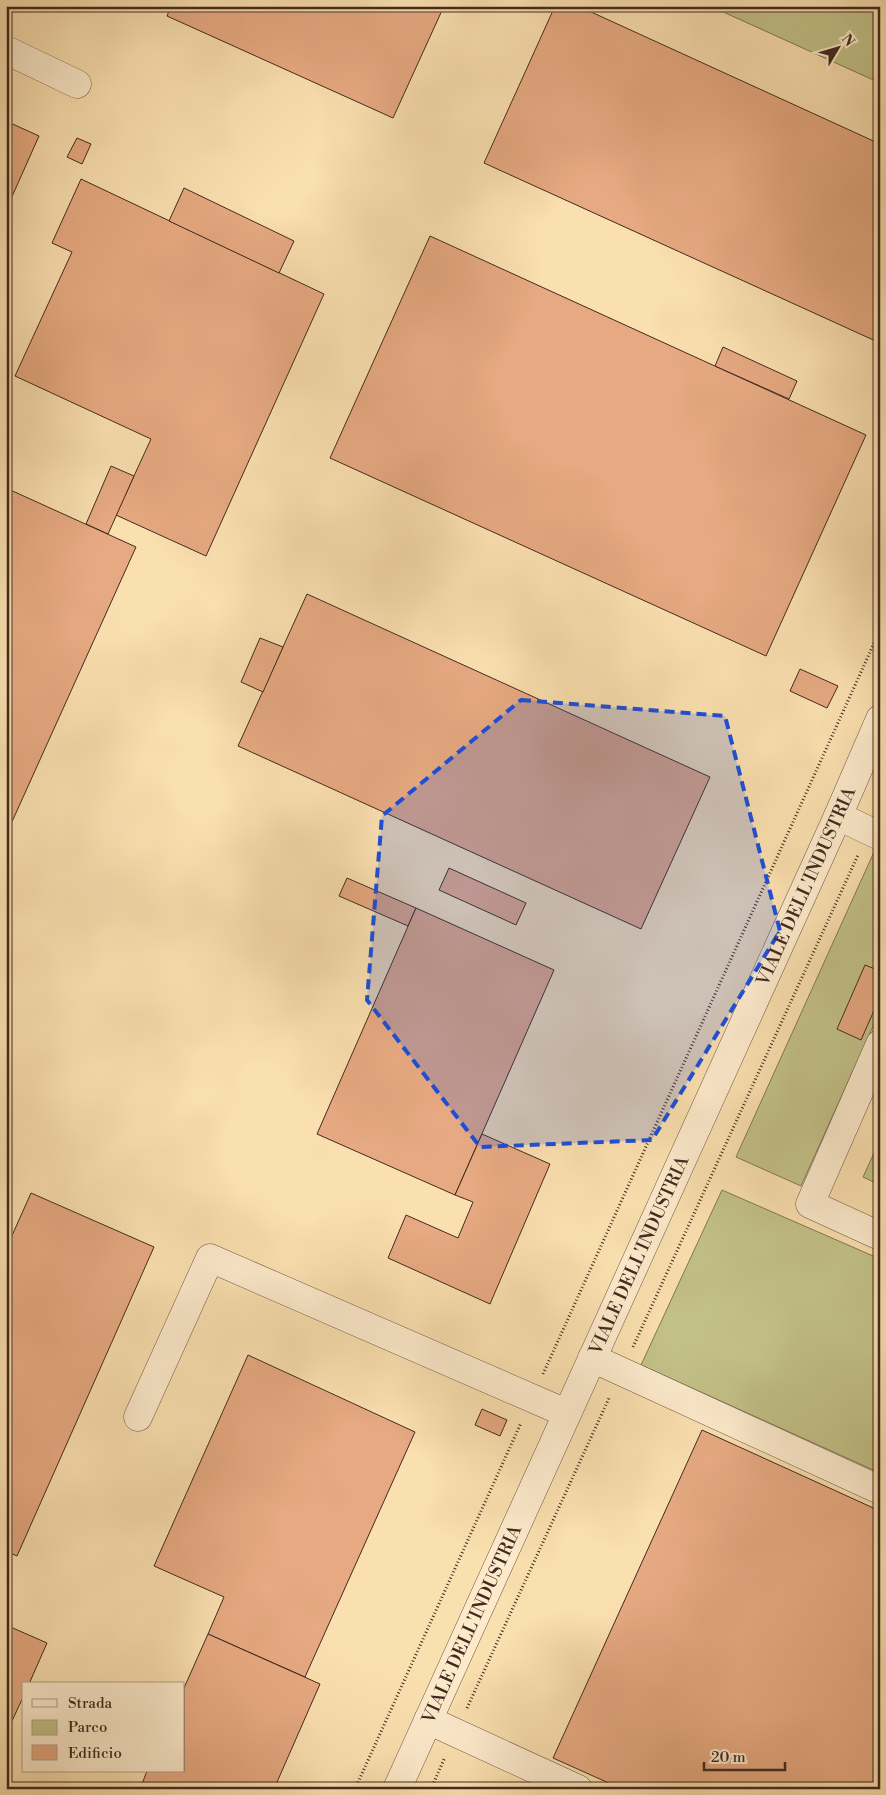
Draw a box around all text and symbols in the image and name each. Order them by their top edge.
north arrow [814,22,864,72]
text: N [837,31,858,51]
street label: VIALE DELL'INDUSTRIA [751,783,861,990]
street label: VIALE DELL'INDUSTRIA [583,1152,694,1359]
street label: VIALE DELL'INDUSTRIA [416,1521,527,1728]
legend [22,1682,185,1772]
text: Strada [68,1694,112,1713]
text: Parco [68,1718,107,1737]
scale bar [704,1740,785,1772]
text: Edificio [68,1744,122,1763]
text: 20 m [711,1748,746,1767]

